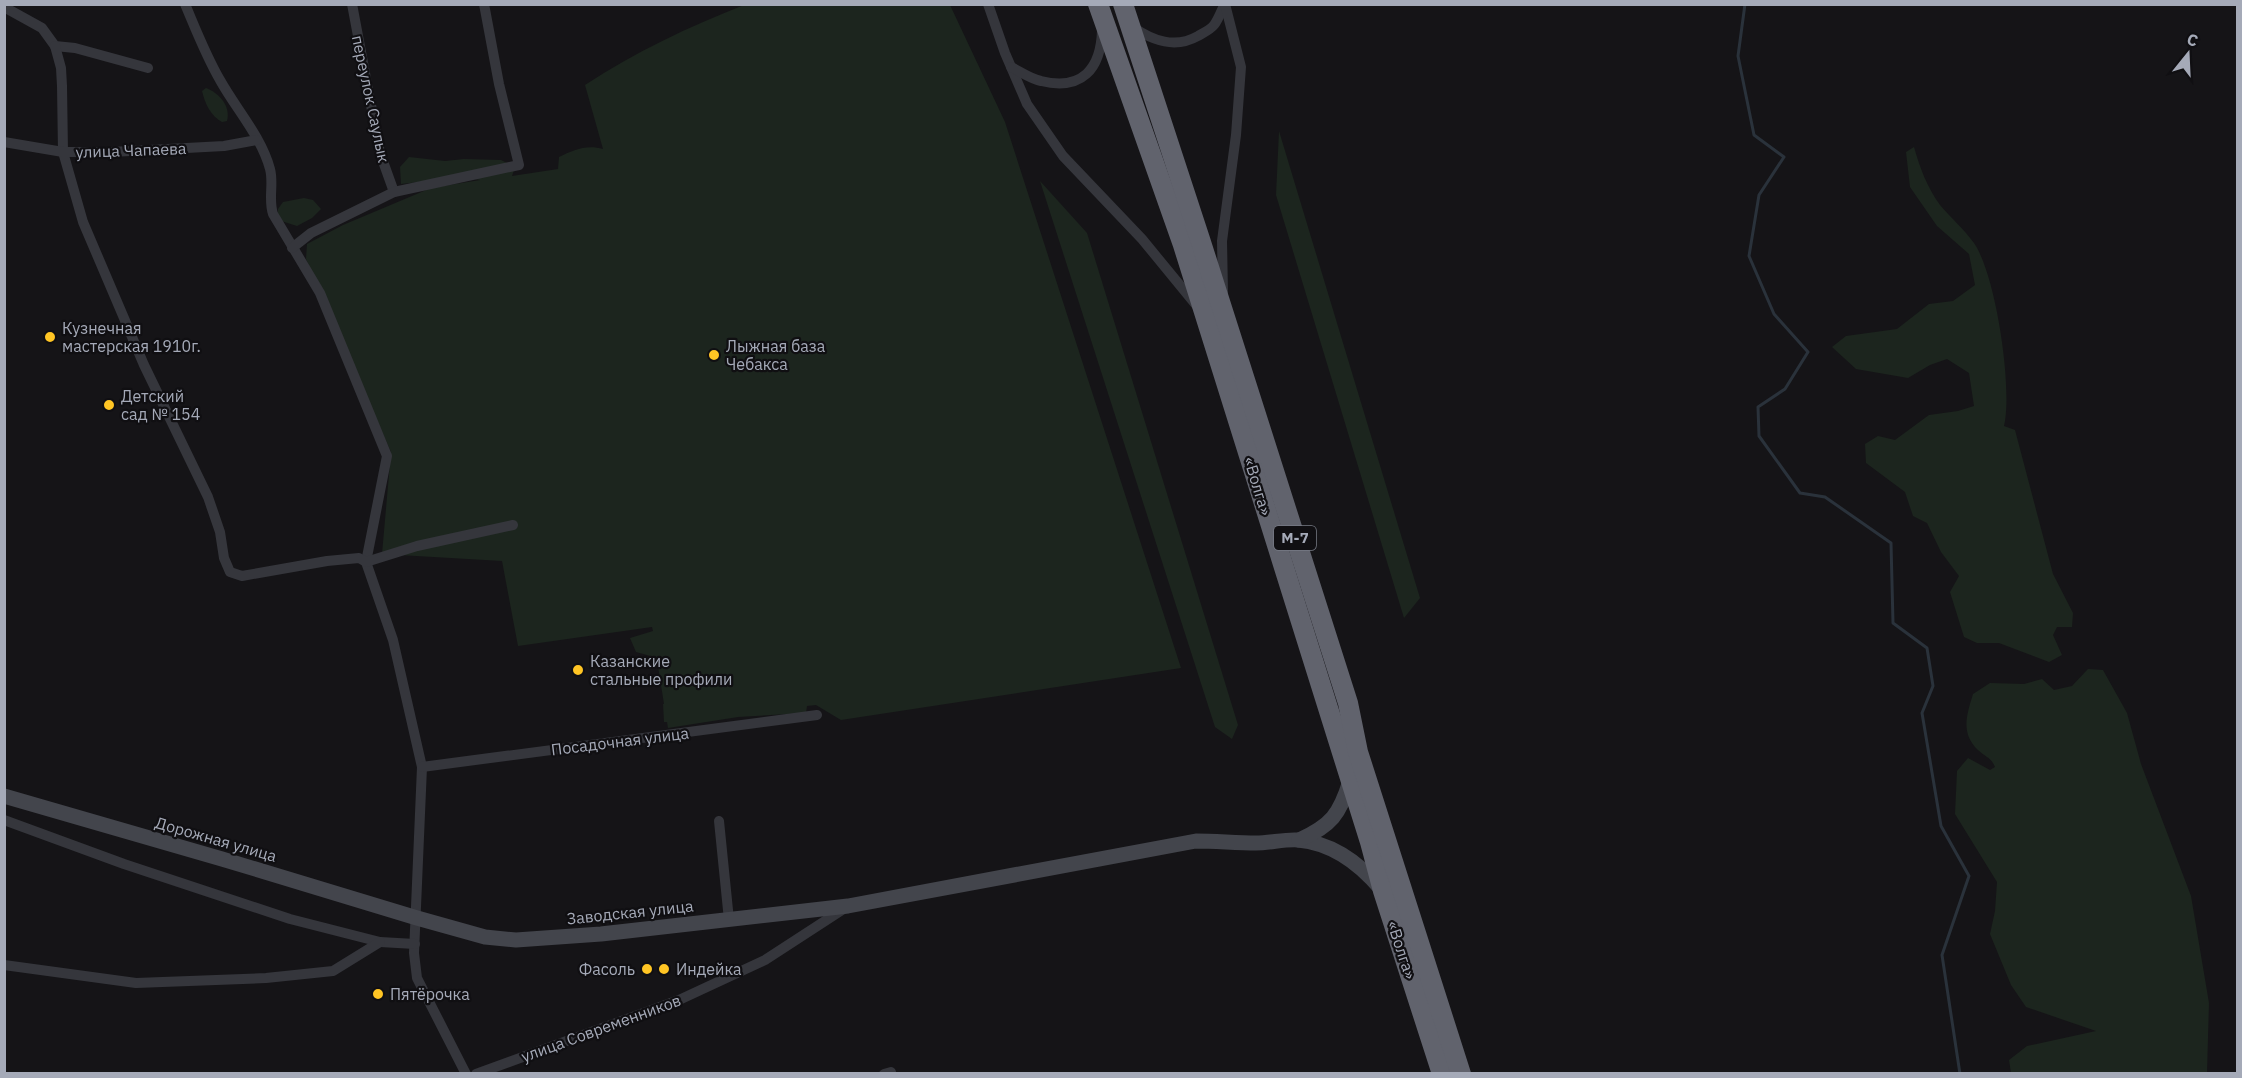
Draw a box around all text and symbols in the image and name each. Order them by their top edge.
north arrow [2158,24,2218,84]
text: С [2185,29,2201,51]
street label: переулок Саулык [348,33,394,165]
street label: улица Чапаева [75,138,187,162]
place label: Кузнечная мастерская 1910г. [62,318,201,356]
marker: Кузнечная мастерская 1910г. [43,330,57,344]
place label: Лыжная база Чебакса [726,336,826,374]
marker: Лыжная база Чебакса [707,348,721,362]
place label: Детский сад № 154 [121,386,200,424]
marker: Детский сад № 154 [102,398,116,412]
street label: «Волга» [1240,454,1276,518]
road number: М-7 [1274,526,1316,550]
place label: Казанские стальные профили [590,651,732,689]
marker: Казанские стальные профили [571,663,585,677]
street label: Посадочная улица [550,723,691,759]
street label: Дорожная улица [153,812,279,866]
street label: Заводская улица [566,895,695,929]
street label: «Волга» [1383,918,1421,982]
place label: Фасоль [579,959,635,979]
place label: Индейка [676,959,742,979]
marker: Фасоль [640,962,654,976]
marker: Индейка [657,962,671,976]
place label: Пятёрочка [390,984,470,1004]
marker: Пятёрочка [371,987,385,1001]
street label: улица Современников [518,990,684,1066]

